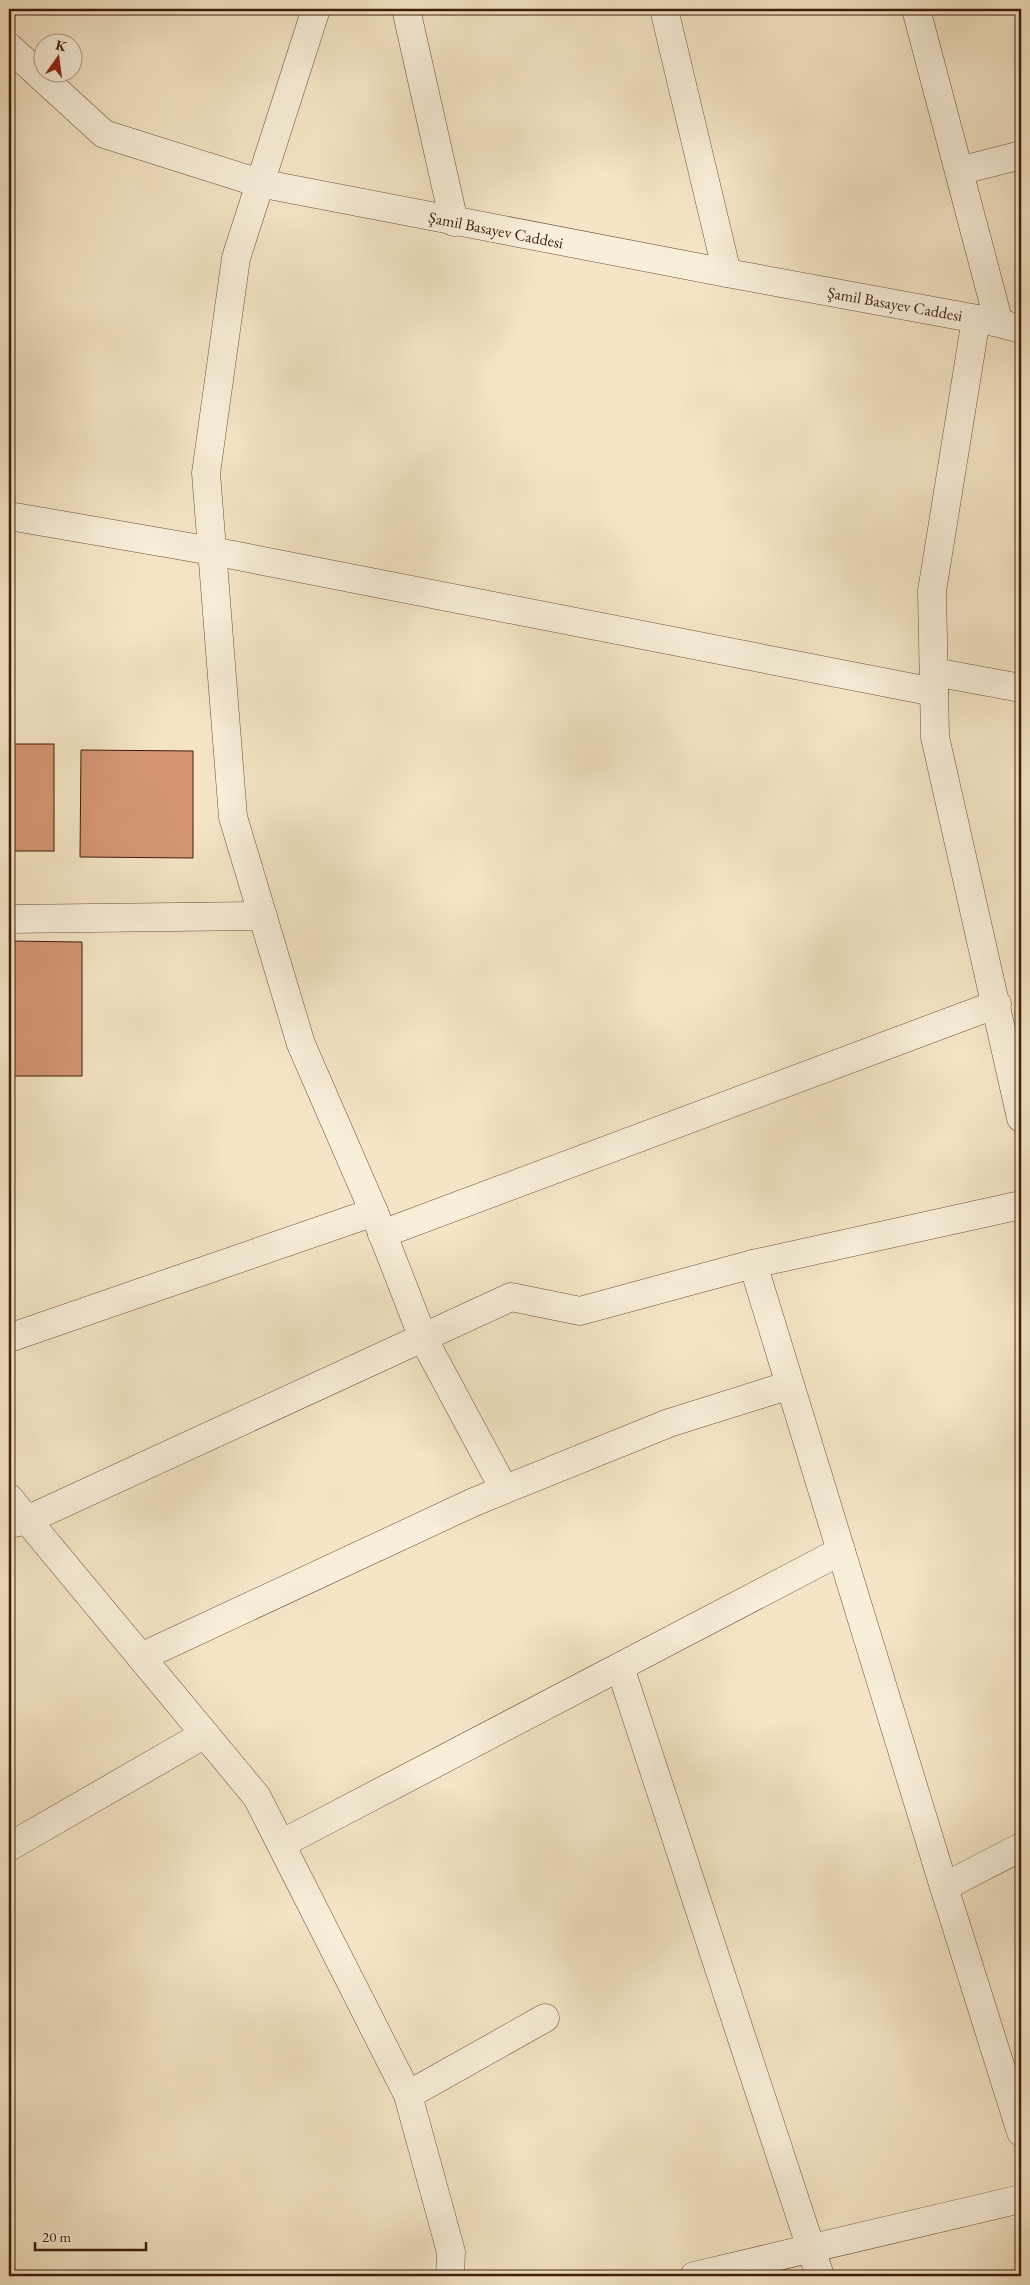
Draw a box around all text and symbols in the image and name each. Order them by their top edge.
north arrow [32,32,82,82]
text: K [54,35,69,55]
street label: Şamil Basayev Caddesi [427,207,565,253]
street label: Şamil Basayev Caddesi [826,282,964,326]
scale bar [35,2220,146,2252]
text: 20 m [42,2227,71,2246]

